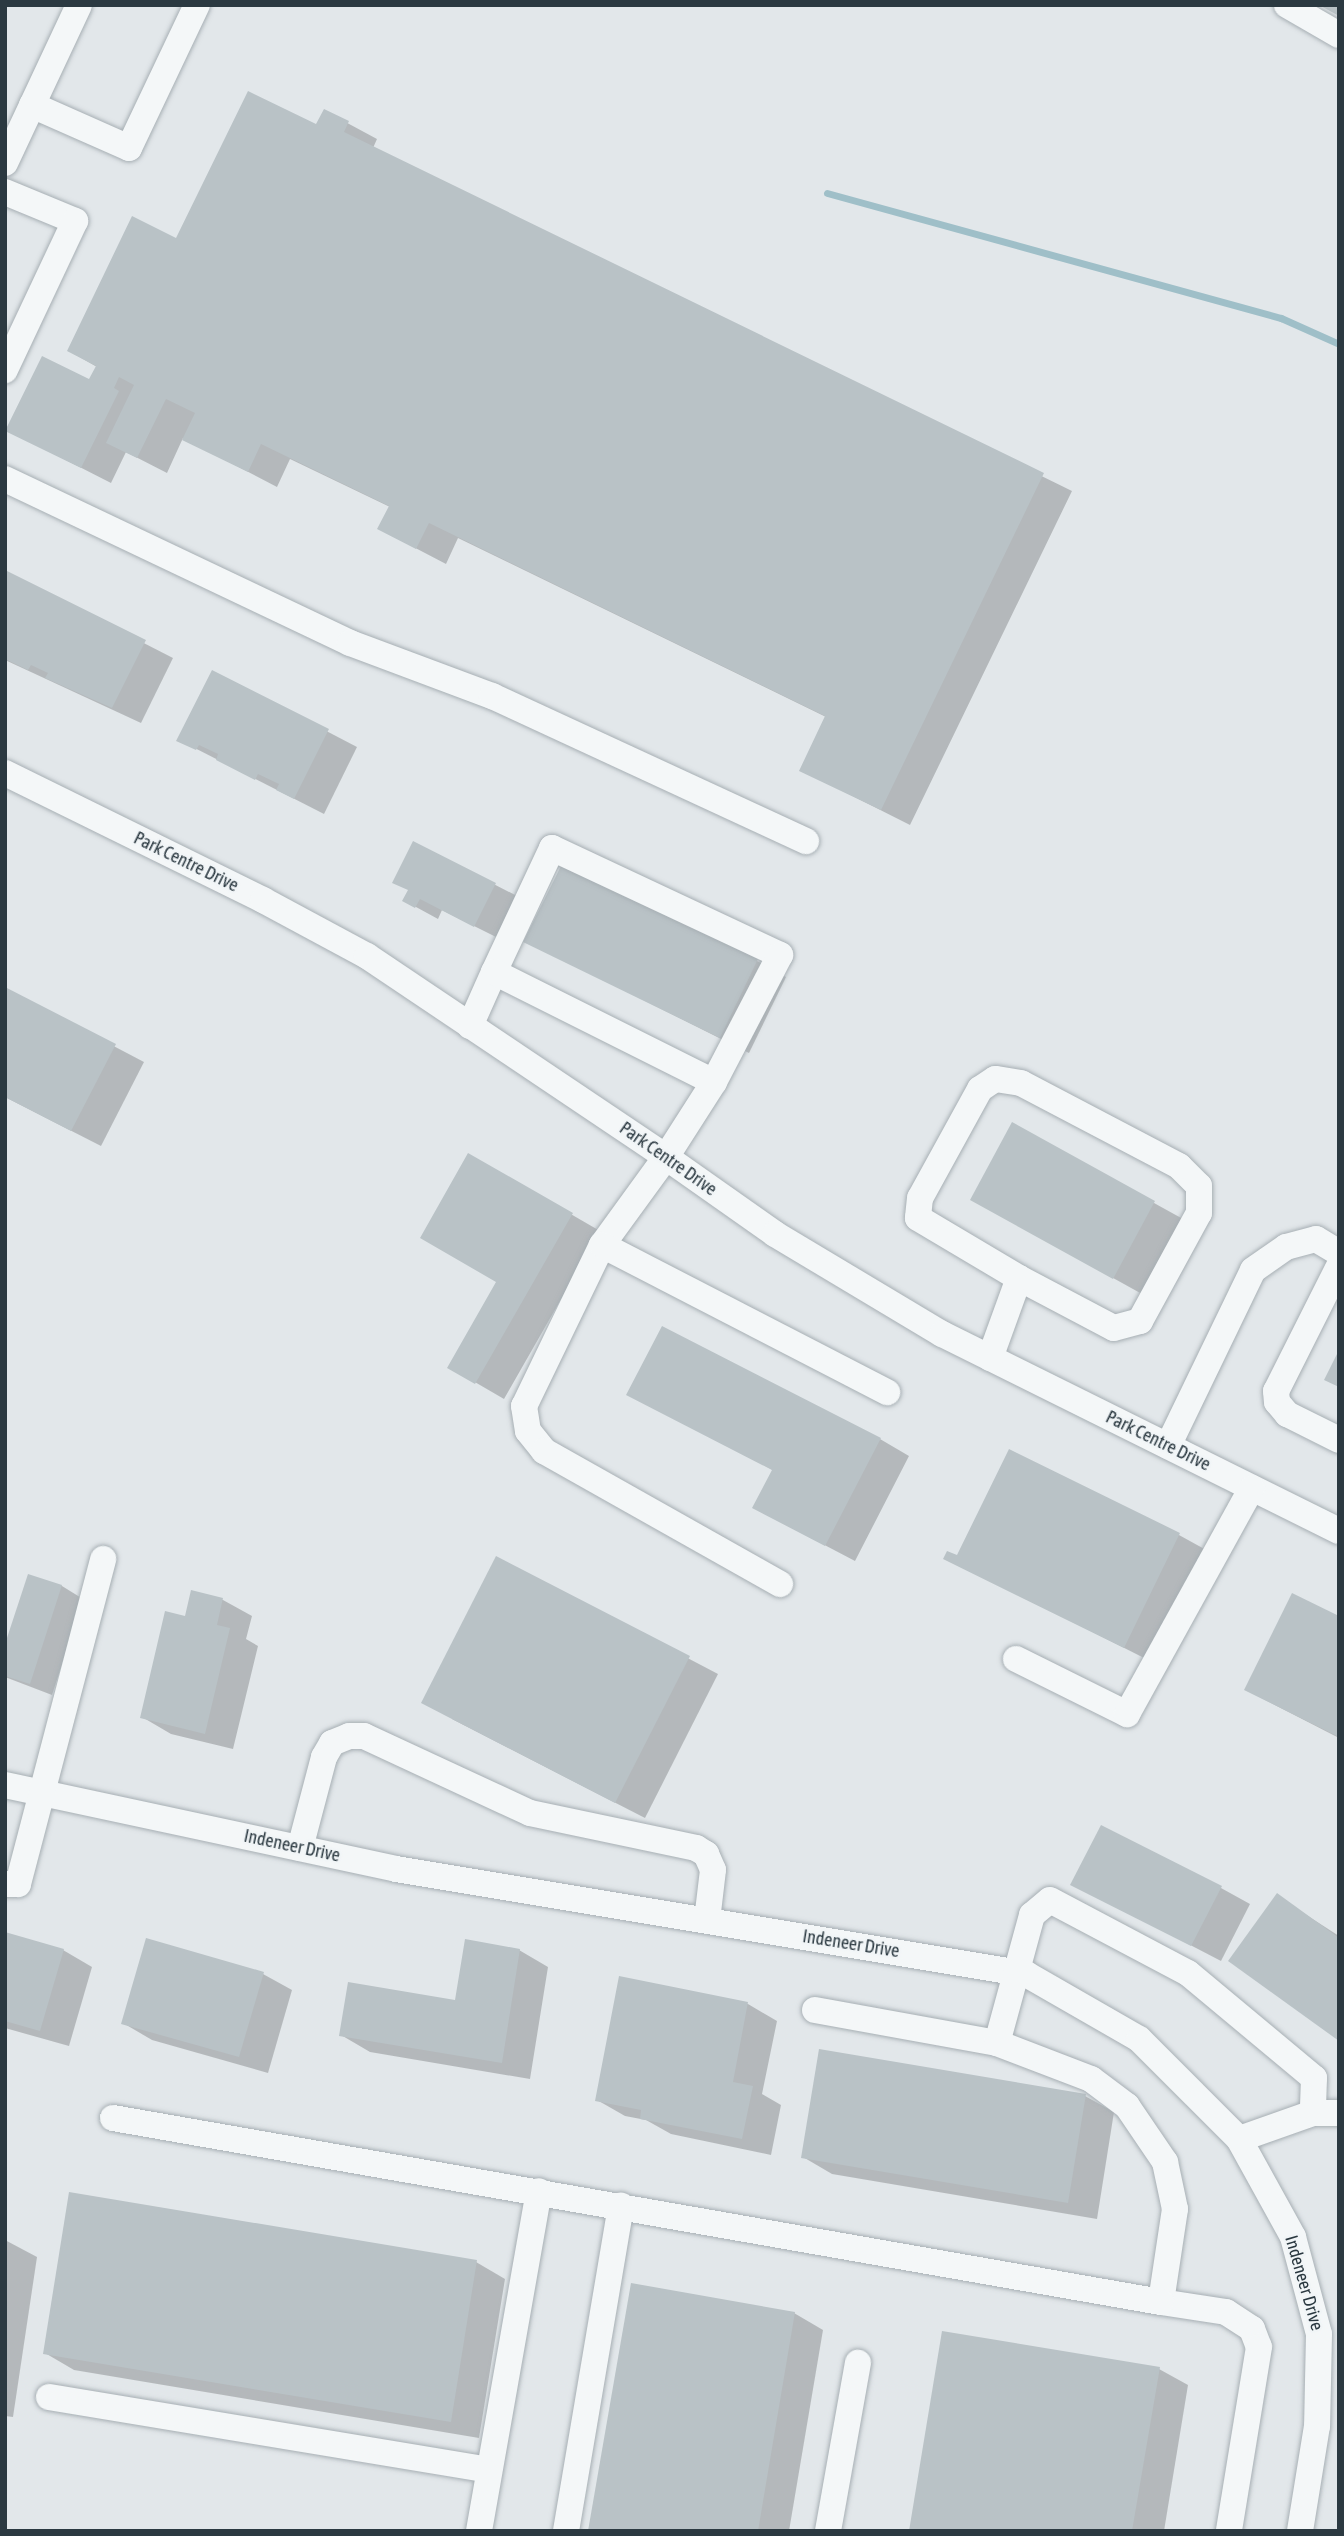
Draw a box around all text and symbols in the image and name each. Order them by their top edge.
street label: Park Centre Drive [130,827,242,897]
street label: Park Centre Drive [615,1118,721,1200]
street label: Park Centre Drive [1102,1406,1214,1476]
street label: Indeneer Drive [242,1825,342,1867]
street label: Indeneer Drive [801,1926,901,1962]
street label: Indeneer Drive [1280,2233,1328,2333]

